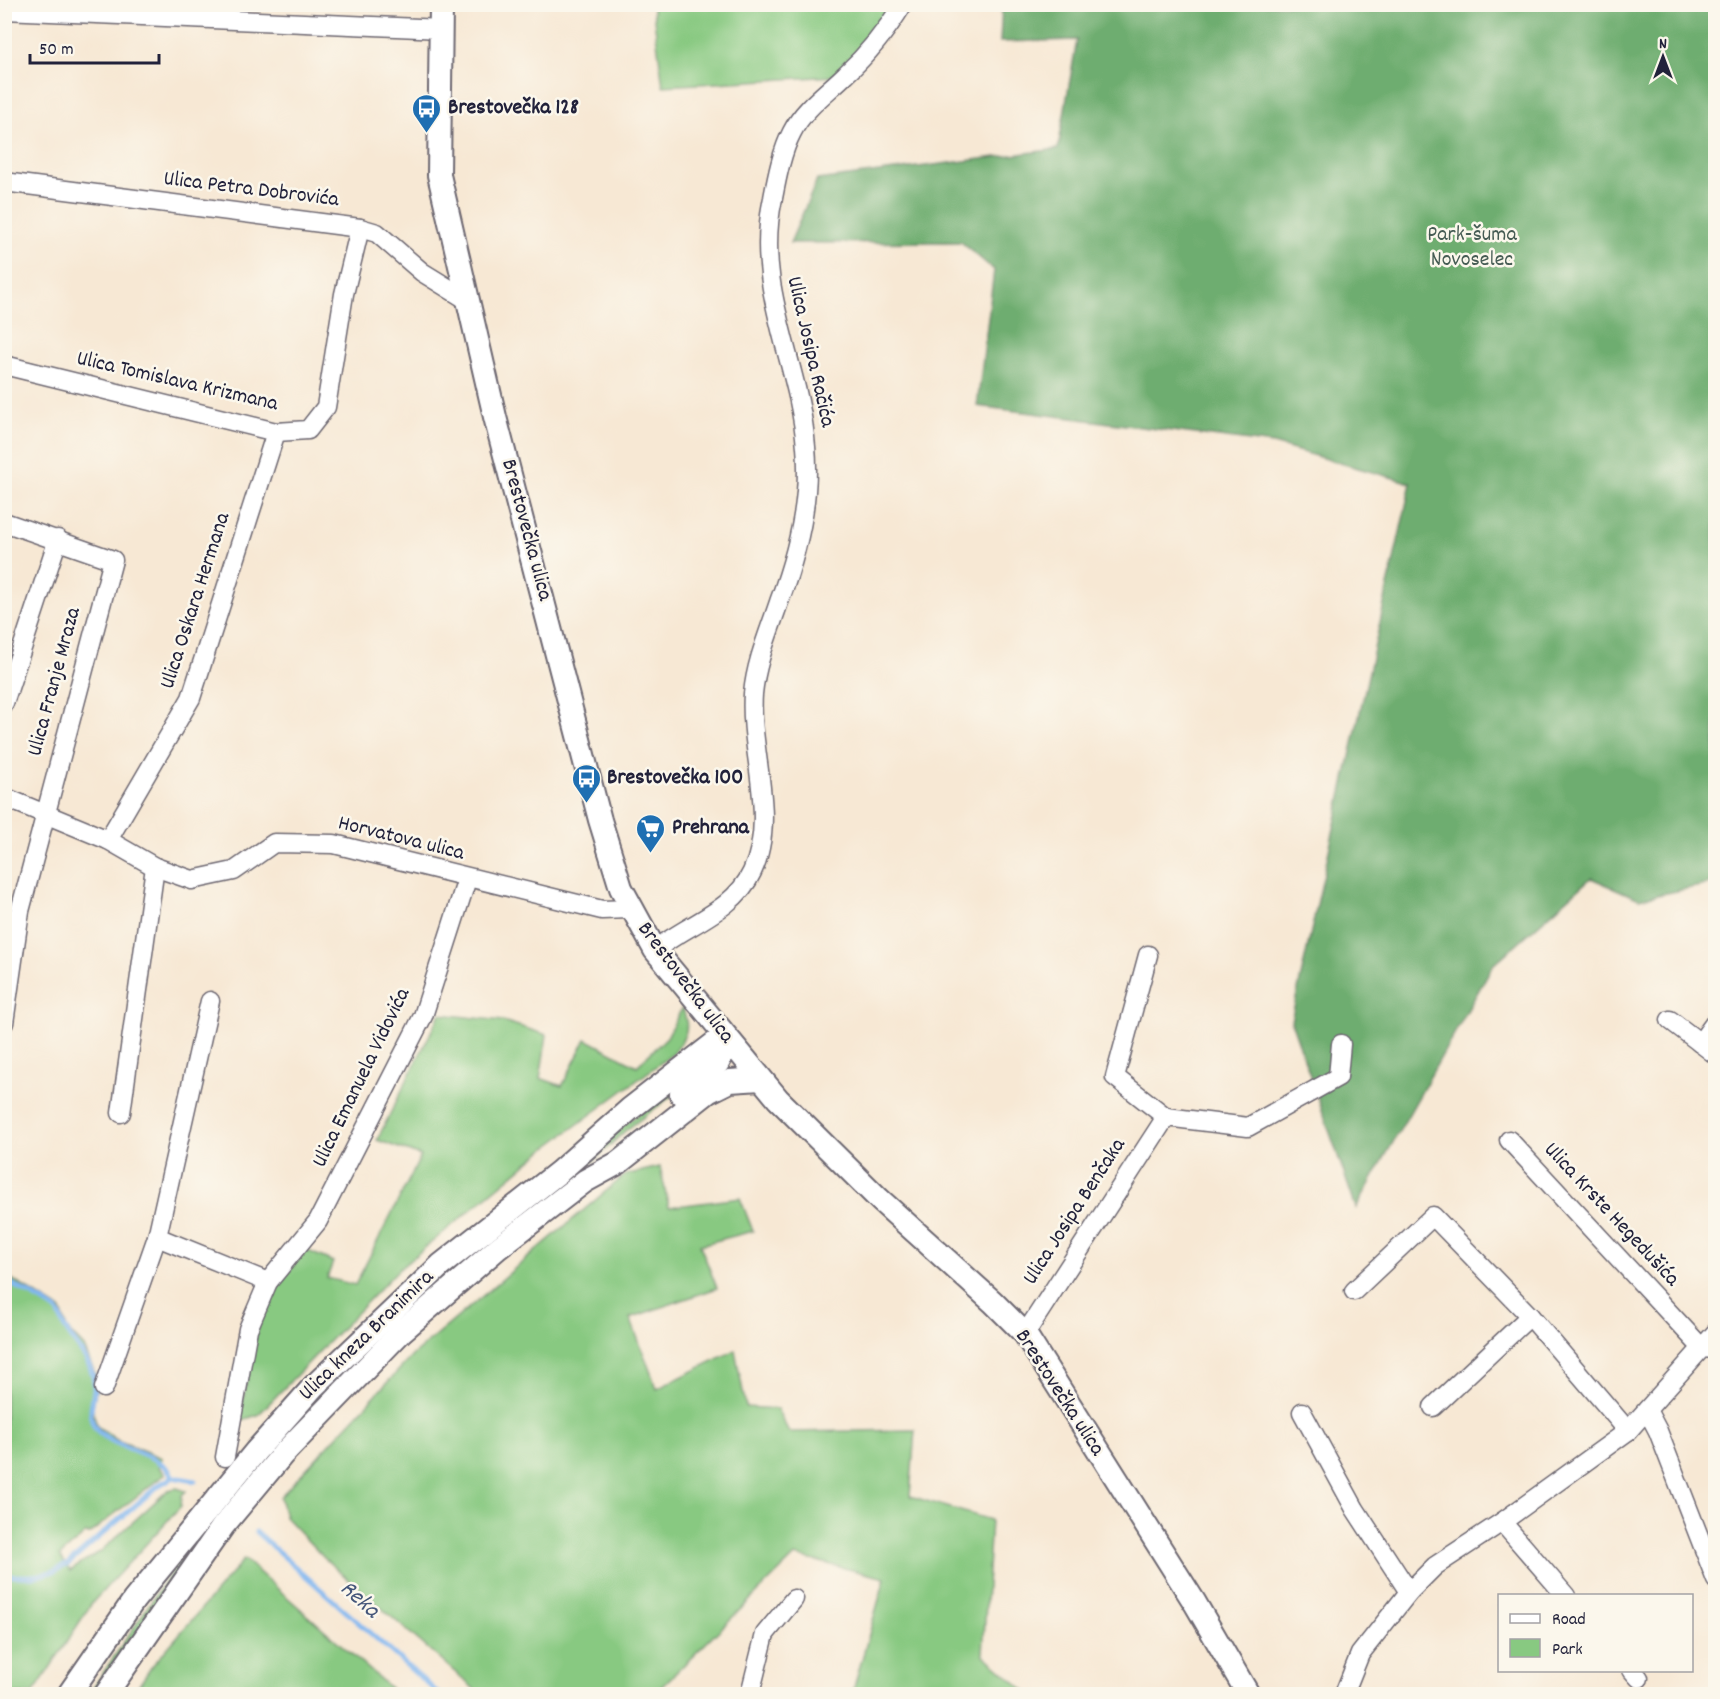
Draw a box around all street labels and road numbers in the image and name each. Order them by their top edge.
street label: Ulica Petra Dobrovića [162,164,341,216]
street label: Ulica Josipa Račića [778,274,843,431]
street label: Ulica Tomislava Krizmana [73,344,281,420]
street label: Brestovečka ulica [492,456,560,605]
street label: Ulica Oskara Hermana [153,508,239,693]
street label: Ulica Franje Mraza [20,603,90,760]
street label: Horvatova ulica [335,808,468,870]
street label: Brestovečka ulica [629,916,742,1051]
street label: Ulica Emanuela Vidovića [305,982,419,1173]
street label: Ulica Josipa Benčaka [1016,1132,1135,1291]
street label: Ulica Krste Hegedušića [1536,1136,1687,1295]
street label: Ulica kneza Branimira [292,1263,442,1409]
street label: Brestovečka ulica [1006,1324,1112,1463]

